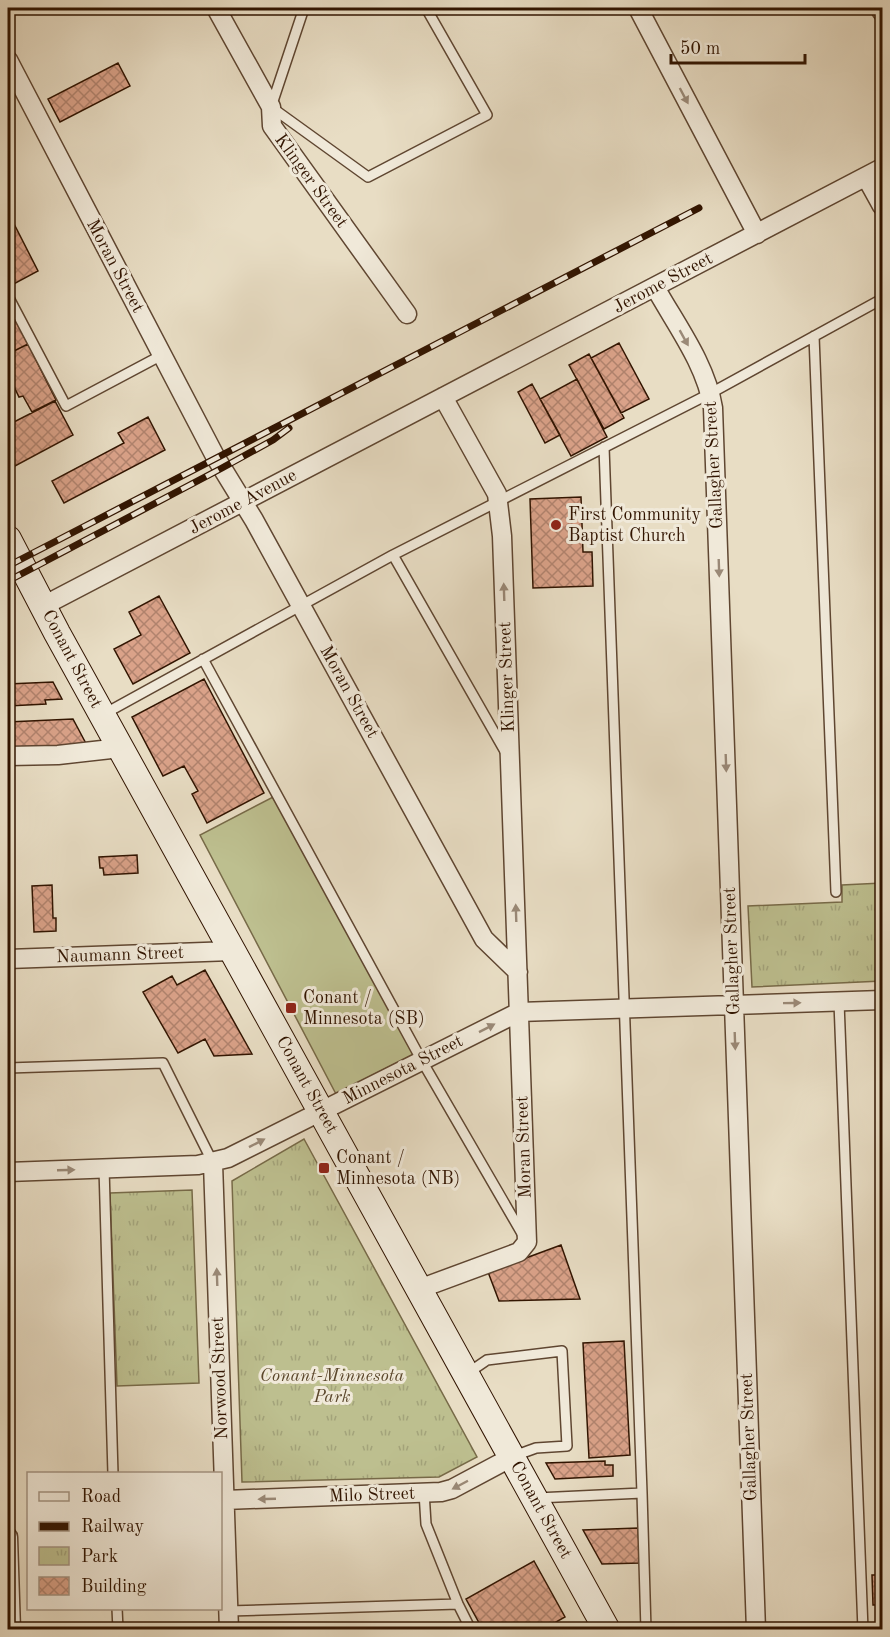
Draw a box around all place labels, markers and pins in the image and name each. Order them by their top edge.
place label: First Community Baptist Church [568,506,702,545]
marker: First Community Baptist Church [549,518,563,532]
place label: Conant / Minnesota (SB) [303,989,425,1028]
marker: Conant / Minnesota (SB) [284,1001,298,1015]
place label: Conant / Minnesota (NB) [336,1149,460,1188]
marker: Conant / Minnesota (NB) [317,1161,331,1175]

